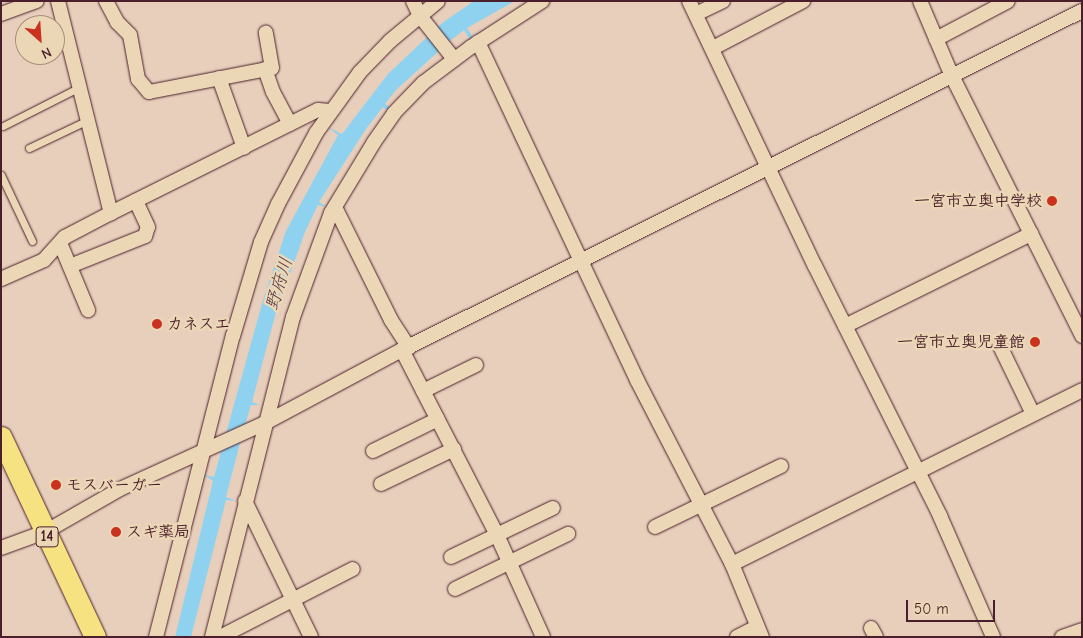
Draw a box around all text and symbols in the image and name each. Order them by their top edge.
north arrow [15,15,65,65]
text: N [39,43,54,63]
place label: 一宮市立奥中学校 [914,191,1042,211]
marker: 一宮市立奥中学校 [1046,195,1058,207]
water label: 野府川 [262,255,298,313]
place label: カネスエ [167,314,231,334]
marker: カネスエ [151,318,163,330]
place label: 一宮市立奥児童館 [897,332,1025,352]
marker: 一宮市立奥児童館 [1029,336,1041,348]
place label: モスバーガー [66,475,162,495]
marker: モスバーガー [50,479,62,491]
place label: スギ薬局 [126,522,190,542]
road number: 14 [34,524,60,550]
marker: スギ薬局 [110,526,122,538]
scale bar [908,590,997,622]
text: 50 m [914,600,949,618]

